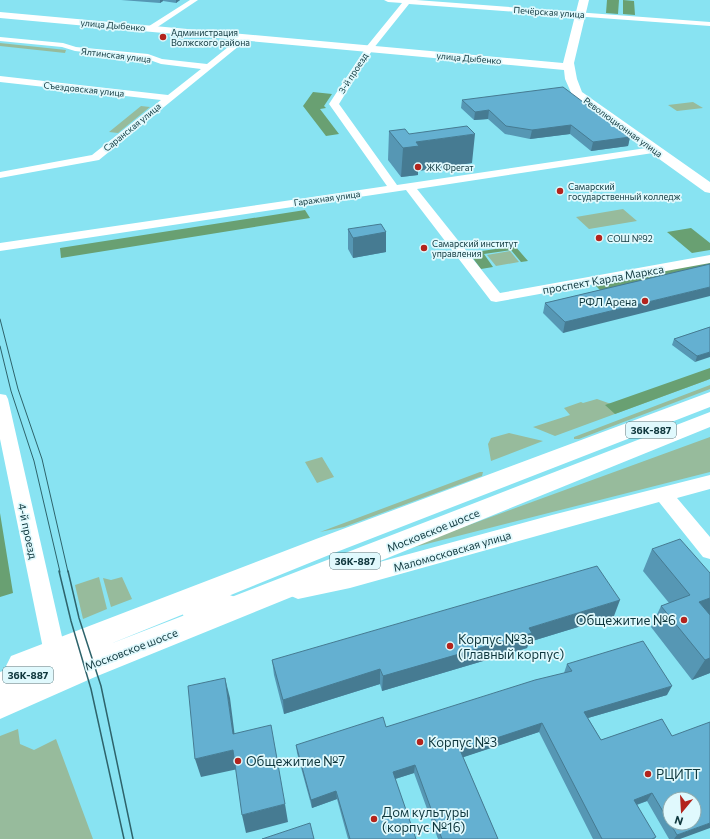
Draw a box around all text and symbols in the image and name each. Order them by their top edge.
street label: Печёрская улица [513,4,585,20]
street label: улица Дыбенко [80,17,146,33]
place label: Администрация Волжского района [171,27,250,48]
marker: Администрация Волжского района [158,32,168,42]
street label: Ялтинская улица [80,45,152,65]
street label: 3-й проезд [336,50,371,95]
street label: улица Дыбенко [436,50,502,66]
street label: Съездовская улица [43,79,125,99]
street label: Революционная улица [581,95,665,159]
street label: Саранская улица [101,100,163,154]
marker: ЖК Фрегат [413,162,423,172]
place label: ЖК Фрегат [426,162,474,173]
place label: Самарский государственный колледж [568,181,681,202]
marker: Самарский государственный колледж [555,186,565,196]
street label: Гаражная улица [293,188,361,208]
marker: СОШ №92 [594,233,604,243]
place label: СОШ №92 [607,233,653,244]
place label: Самарский институт управления [432,238,519,259]
marker: Самарский институт управления [419,243,429,253]
street label: проспект Карла Маркса [541,262,665,296]
place label: РФЛ Арена [579,295,637,308]
marker: РФЛ Арена [640,296,650,306]
road number: 36К-887 [626,422,676,438]
street label: 4-й проезд [16,502,40,561]
street label: Московское шоссе [385,505,481,554]
street label: Маломосковская улица [392,528,512,574]
road number: 36К-887 [330,553,380,569]
place label: Общежитие №6 [576,612,676,628]
marker: Общежитие №6 [679,615,689,625]
street label: Московское шоссе [83,625,179,673]
place label: Корпус №3a (Главный корпус) [458,631,564,662]
marker: Корпус №3a (Главный корпус) [445,641,455,651]
road number: 36К-887 [3,667,53,683]
place label: Корпус №3 [428,734,497,750]
marker: Корпус №3 [415,737,425,747]
place label: Общежитие №7 [246,753,345,769]
marker: Общежитие №7 [233,756,243,766]
place label: РЦИТТ [656,766,701,782]
marker: РЦИТТ [643,769,653,779]
north arrow [662,791,702,831]
place label: Дом культуры (корпус №16) [382,804,469,835]
marker: Дом культуры (корпус №16) [369,814,379,824]
text: N [673,814,685,828]

